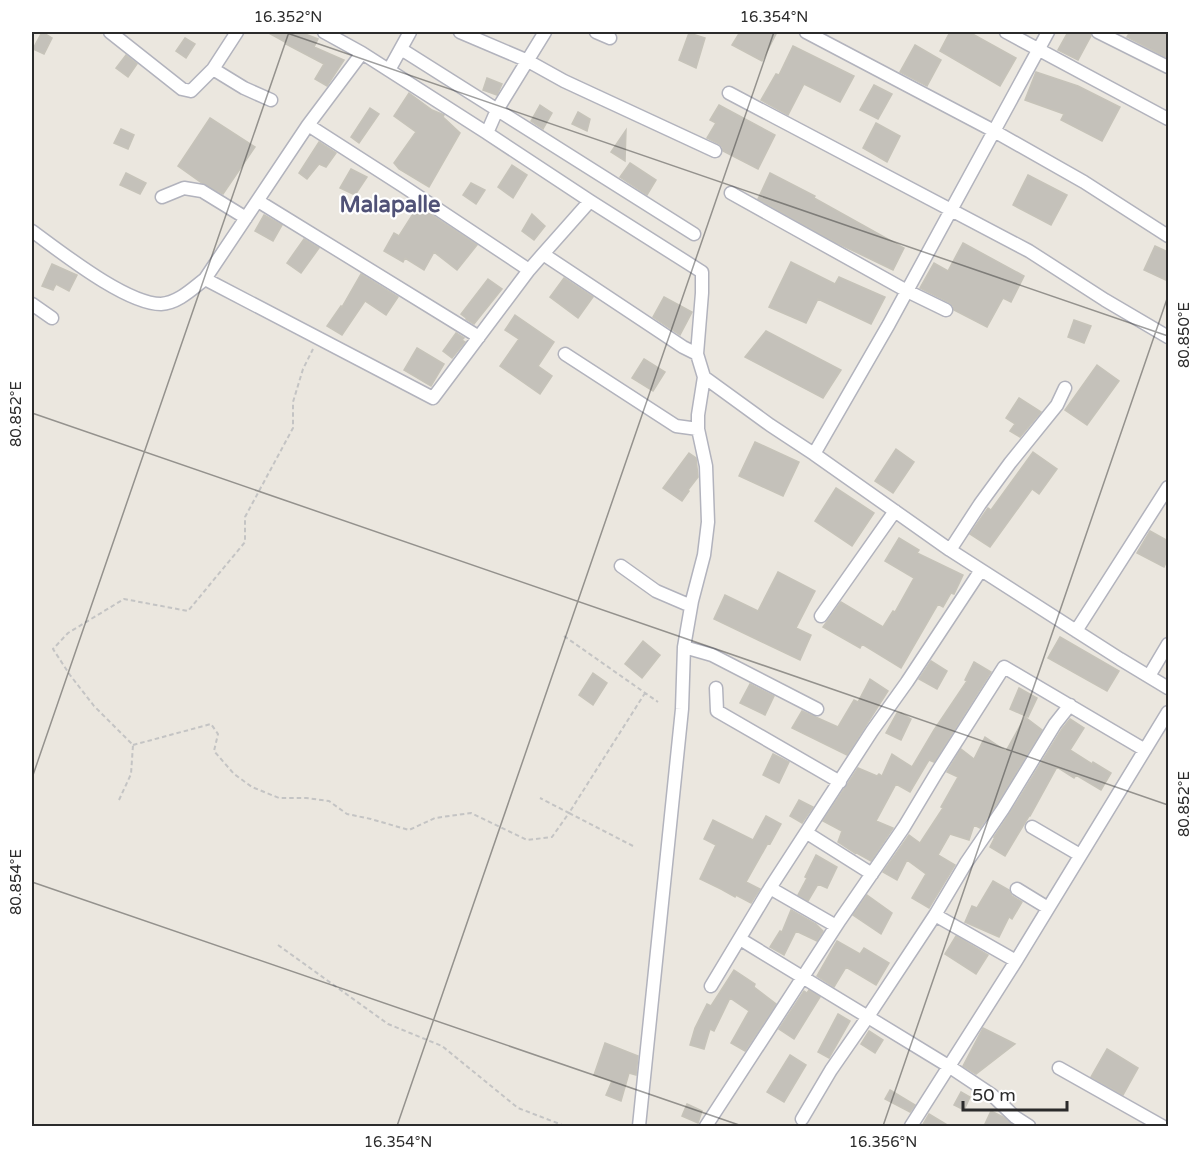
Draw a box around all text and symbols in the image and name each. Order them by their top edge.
text: 16.352°N [254,8,322,26]
text: 16.354°N [740,8,808,26]
district label: Malapalle [339,192,441,218]
text: 80.850°E [1175,302,1193,368]
text: 80.852°E [7,381,25,447]
text: 80.852°E [1175,771,1193,837]
text: 80.854°E [7,849,25,915]
scale bar [963,1074,1066,1112]
text: 50 m [972,1084,1016,1106]
text: 16.354°N [364,1133,432,1151]
text: 16.356°N [849,1133,917,1151]

